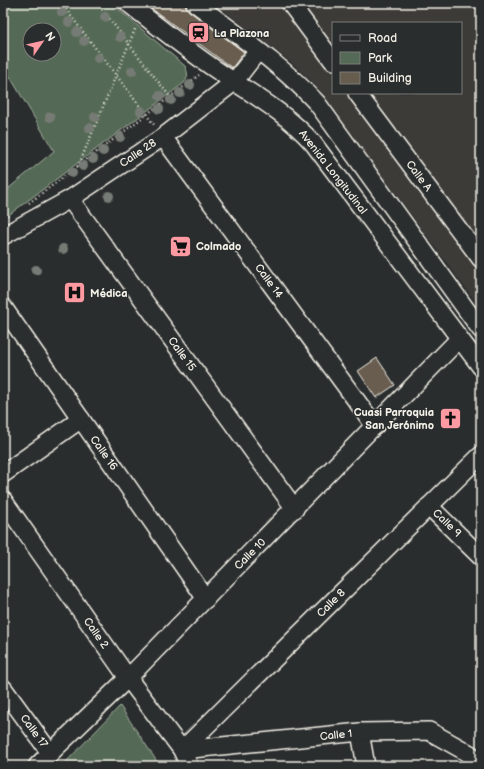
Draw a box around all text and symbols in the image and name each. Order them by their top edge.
station icon: La Plazona [185,20,211,46]
north arrow [22,22,62,62]
legend [332,22,462,94]
place label: La Plazona [214,27,269,40]
text: N [42,30,58,44]
text: Road [368,31,397,46]
text: Park [368,51,392,66]
text: Building [368,71,412,86]
street label: Avenida Longitudinal [296,127,370,217]
street label: Calle 28 [117,136,159,170]
street label: Calle A [403,158,435,194]
supermarket icon: Colmado [167,233,193,259]
place label: Colmado [196,240,241,253]
street label: Calle 14 [252,261,286,301]
hospital icon: Médica [61,280,87,306]
place label: Médica [90,287,127,300]
street label: Calle 15 [165,334,199,374]
church icon: Cuasi Parroquia San Jerónimo [437,405,463,431]
place label: Cuasi Parroquia San Jerónimo [354,406,434,432]
street label: Calle 16 [87,433,121,473]
street label: Calle 9 [430,506,464,540]
street label: Calle 10 [232,535,269,572]
street label: Calle 8 [314,586,348,620]
street label: Calle 2 [81,615,112,651]
street label: Calle 17 [18,712,51,751]
street label: Calle 1 [319,727,353,743]

